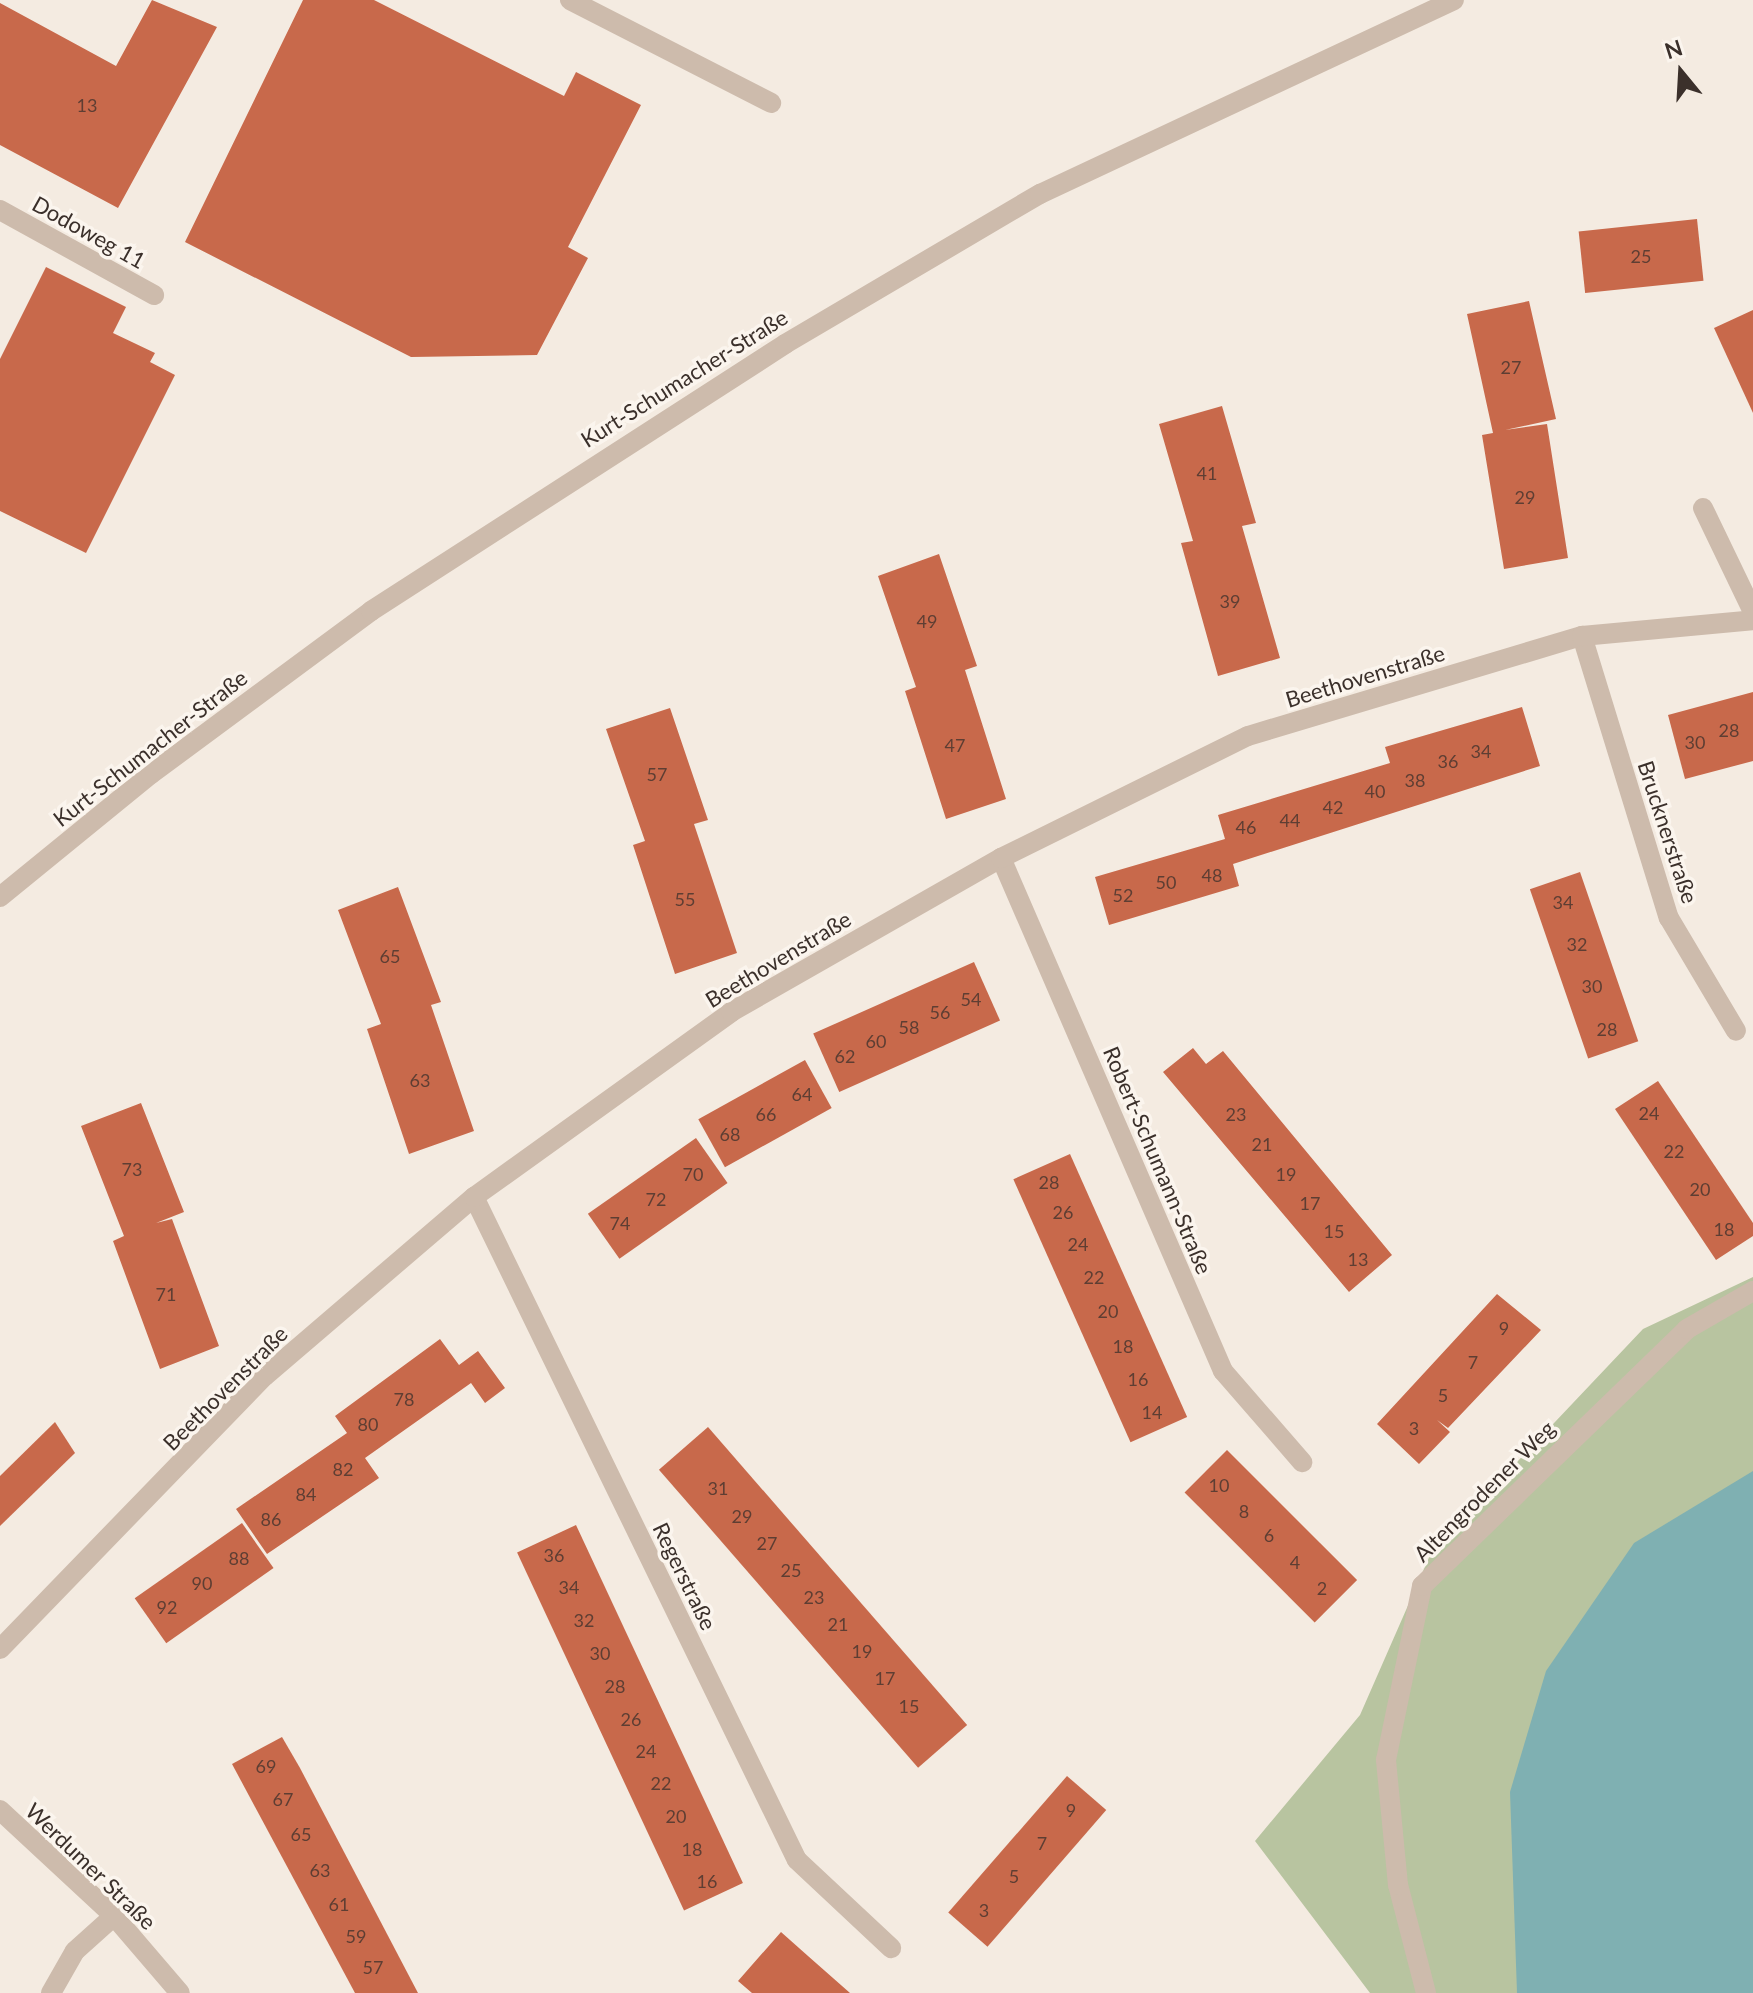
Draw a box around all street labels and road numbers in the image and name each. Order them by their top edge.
street label: Dodoweg 11 [28,190,150,274]
street label: Kurt-Schumacher-Straße [576,304,792,452]
street label: Beethovenstraße [1282,639,1448,713]
street label: Kurt-Schumacher-Straße [48,664,252,832]
street label: Brucknerstraße [1633,757,1703,907]
street label: Beethovenstraße [700,905,856,1013]
street label: Robert-Schumann-Straße [1098,1042,1218,1278]
street label: Beethovenstraße [157,1320,293,1456]
street label: Altengrodener Weg [1408,1415,1560,1567]
street label: Regerstraße [648,1518,722,1634]
street label: Werdumer Straße [20,1797,162,1935]

